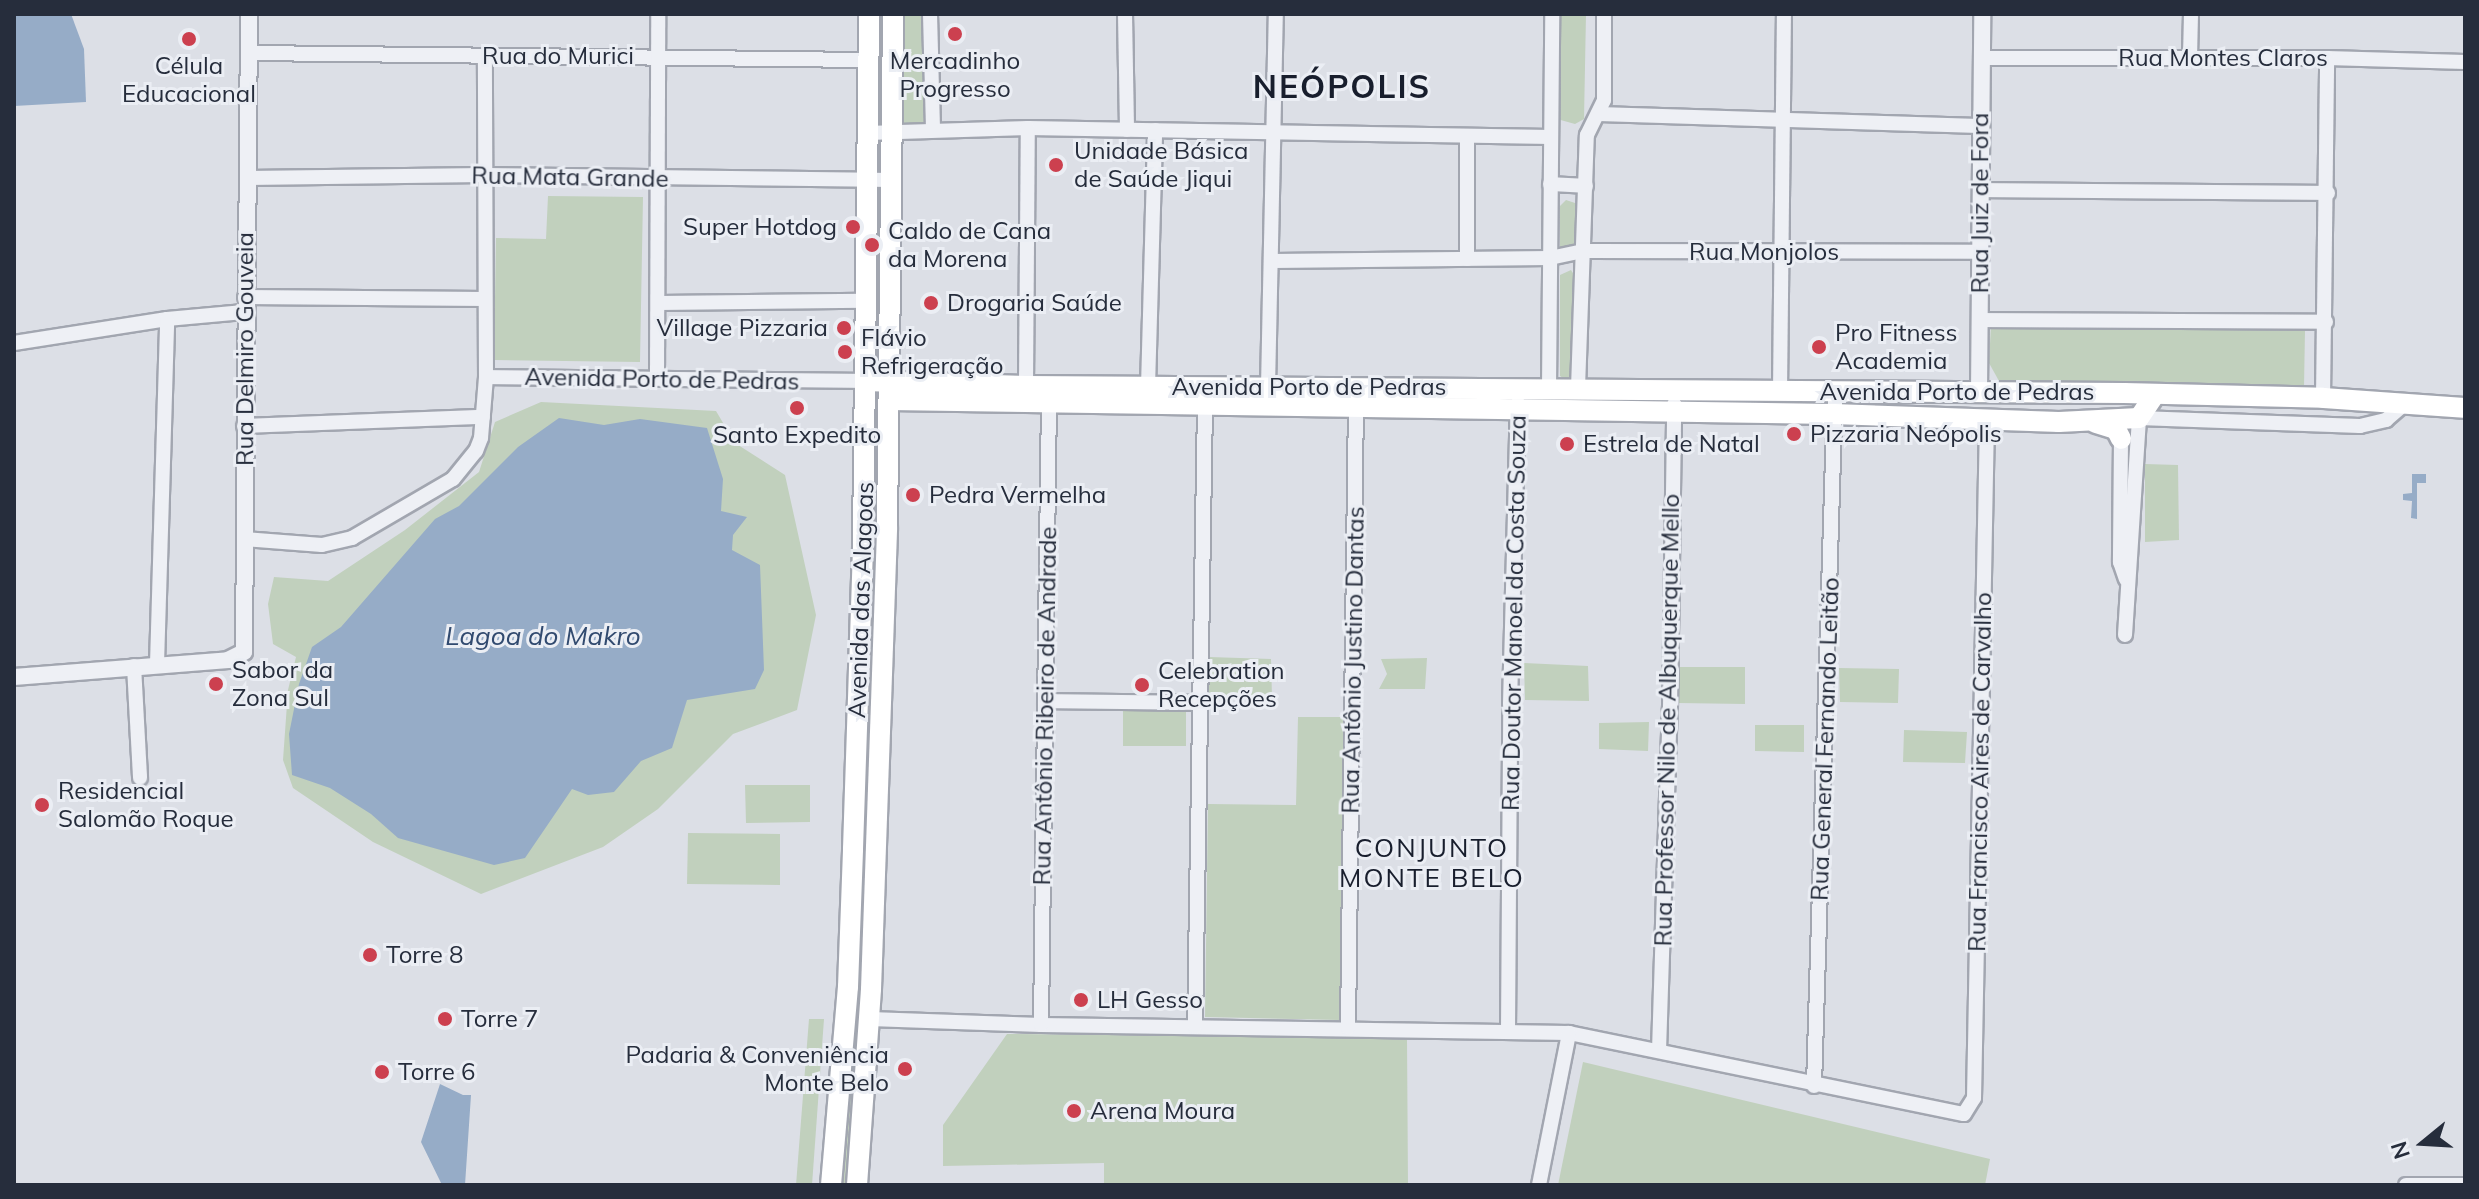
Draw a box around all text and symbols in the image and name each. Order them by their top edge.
marker: Mercadinho Progresso [946,25,964,43]
marker: Célula Educacional [180,30,198,48]
street label: Rua do Murici [482,42,634,70]
street label: Rua Montes Claros [2118,44,2328,72]
place label: Mercadinho Progresso [890,47,1020,103]
place label: Célula Educacional [122,52,256,108]
district label: NEÓPOLIS [1253,67,1431,105]
street label: Rua Juiz de Fora [1966,113,1994,293]
place label: Unidade Básica de Saúde Jiqui [1074,137,1248,193]
marker: Unidade Básica de Saúde Jiqui [1045,154,1067,176]
street label: Rua Mata Grande [471,161,669,193]
place label: Super Hotdog [683,213,837,241]
place label: Caldo de Cana da Morena [888,217,1051,273]
marker: Super Hotdog [844,218,862,236]
street label: Rua Delmiro Gouveia [231,232,259,466]
marker: Caldo de Cana da Morena [863,236,881,254]
street label: Rua Monjolos [1689,238,1839,266]
place label: Drogaria Saúde [947,289,1122,317]
marker: Drogaria Saúde [922,294,940,312]
place label: Village Pizzaria [657,314,828,342]
marker: Village Pizzaria [835,319,853,337]
place label: Pro Fitness Academia [1835,319,1957,375]
place label: Flávio Refrigeração [861,324,1003,380]
marker: Pro Fitness Academia [1810,338,1828,356]
marker: Flávio Refrigeração [836,343,854,361]
street label: Avenida Porto de Pedras [524,362,800,396]
street label: Avenida Porto de Pedras [1171,373,1447,401]
street label: Avenida Porto de Pedras [1819,378,2095,406]
marker: Santo Expedito [788,399,806,417]
street label: Rua Doutor Manoel da Costa Souza [1496,415,1532,811]
place label: Pizzaria Neópolis [1810,420,2002,448]
place label: Santo Expedito [713,421,881,449]
marker: Pizzaria Neópolis [1785,425,1803,443]
place label: Estrela de Natal [1583,430,1760,458]
marker: Estrela de Natal [1558,435,1576,453]
street label: Avenida das Alagoas [842,481,880,719]
place label: Pedra Vermelha [929,481,1106,509]
marker: Pedra Vermelha [904,486,922,504]
street label: Rua Professor Nilo de Albuquerque Mello [1649,493,1685,947]
street label: Rua Antônio Justino Dantas [1336,506,1370,814]
street label: Rua Antônio Ribeiro de Andrade [1027,526,1063,886]
street label: Rua General Fernando Leitão [1805,577,1845,901]
street label: Rua Francisco Aires de Carvalho [1962,592,1998,952]
water label: Lagoa do Makro [445,620,641,652]
place label: Sabor da Zona Sul [232,656,333,712]
place label: Celebration Recepções [1158,657,1285,713]
marker: Sabor da Zona Sul [207,675,225,693]
marker: Celebration Recepções [1133,676,1151,694]
place label: Residencial Salomão Roque [58,777,234,833]
marker: Residencial Salomão Roque [33,796,51,814]
district label: CONJUNTO MONTE BELO [1339,832,1525,894]
place label: Torre 8 [386,941,463,969]
marker: Torre 8 [361,946,379,964]
place label: LH Gesso [1097,986,1203,1014]
marker: LH Gesso [1072,991,1090,1009]
place label: Torre 7 [461,1005,538,1033]
marker: Torre 7 [436,1010,454,1028]
place label: Padaria & Conveniência Monte Belo [626,1041,889,1097]
place label: Torre 6 [398,1058,475,1086]
marker: Padaria & Conveniência Monte Belo [896,1060,914,1078]
marker: Torre 6 [373,1063,391,1081]
place label: Arena Moura [1090,1097,1235,1125]
marker: Arena Moura [1065,1102,1083,1120]
north arrow [2383,1103,2463,1183]
text: N [2384,1138,2416,1163]

